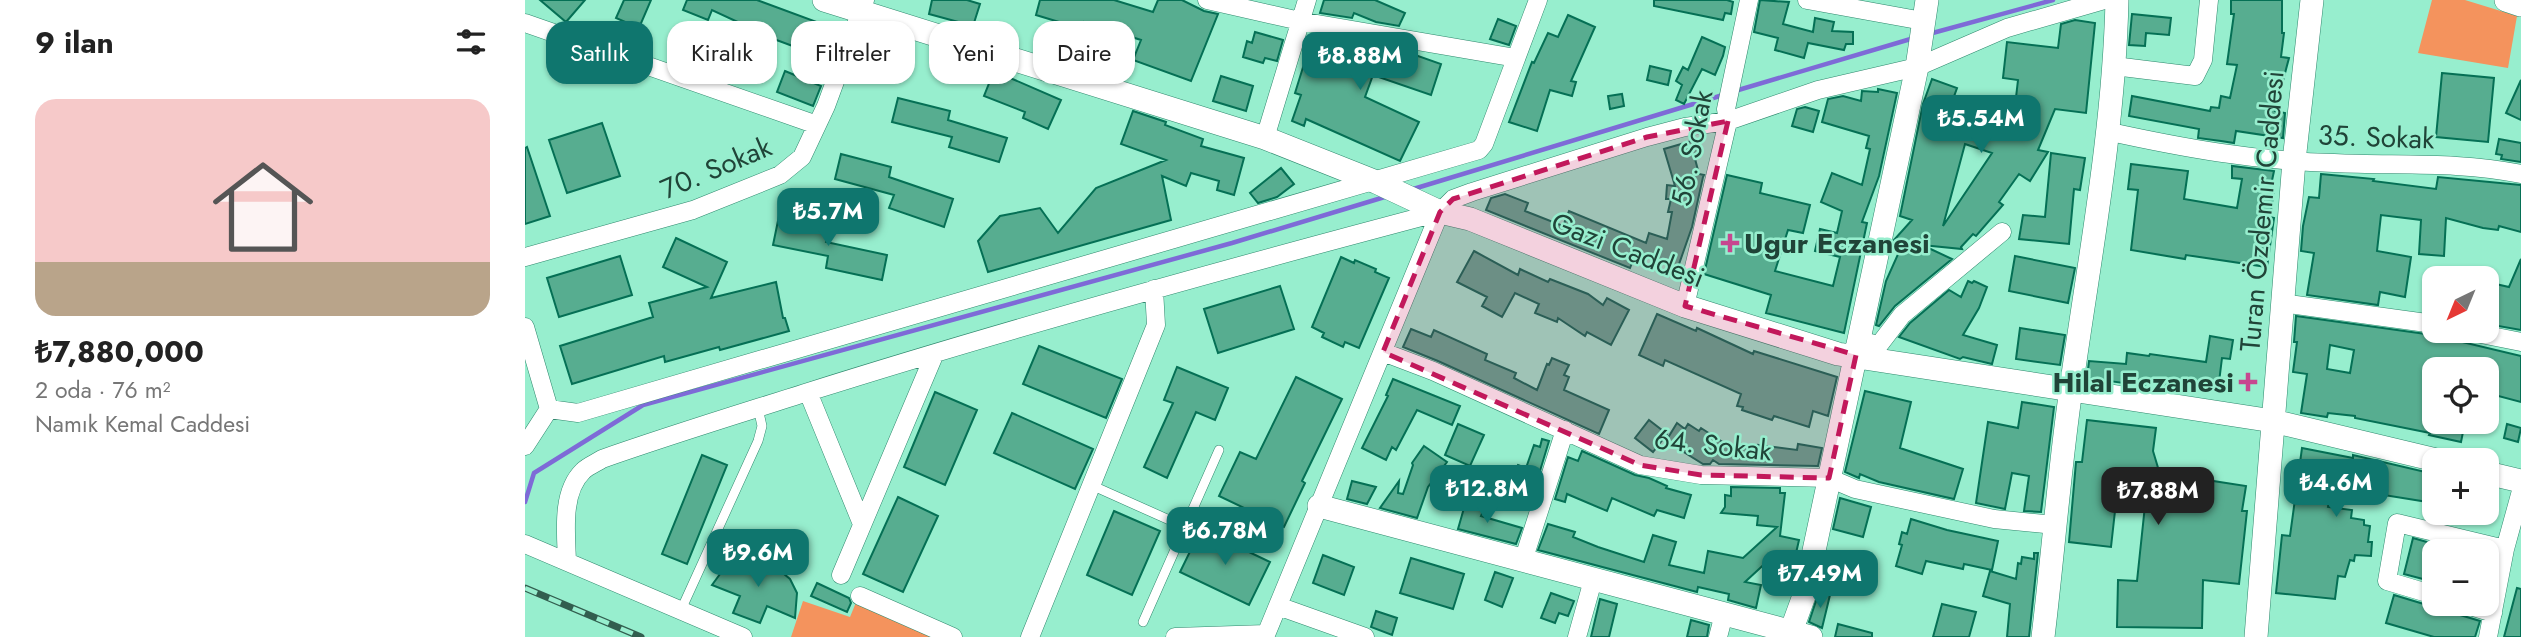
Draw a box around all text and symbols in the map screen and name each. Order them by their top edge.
text: 9 ilan [35,21,114,64]
chip: Satılık [546,21,653,84]
chip: Kiralık [667,21,777,84]
chip: Filtreler [791,21,915,84]
chip: Yeni [929,21,1019,84]
chip: Daire [1033,21,1135,84]
icon: filters [452,23,490,61]
pin: ₺8.88M [1303,32,1417,92]
text: ₺8.88M [1318,38,1402,72]
street label: Turan Özdemir Caddesi [2229,69,2295,353]
street label: 56. Sokak [1661,86,1723,210]
pin: ₺5.54M [1924,96,2038,155]
text: ₺5.54M [1938,101,2024,135]
street label: 35. Sokak [2317,114,2436,160]
street label: 70. Sokak [654,126,779,210]
icon: home [200,144,326,270]
pin: ₺5.7M [779,188,877,248]
text: ₺5.7M [793,194,863,228]
street label: Gazi Caddesi [1545,202,1711,298]
place label: Ugur Eczanesi [1744,223,1930,264]
marker: Ugur Eczanesi [1722,235,1738,251]
north arrow [2422,266,2499,343]
map controls [2422,266,2499,616]
text: ₺7,880,000 [35,330,204,373]
button: locate [2422,357,2499,434]
place label: Hilal Eczanesi [2053,362,2234,403]
text: 2 oda · 76 m² [35,373,171,407]
marker: Hilal Eczanesi [2240,374,2256,390]
text: Namık Kemal Caddesi [35,407,250,441]
street label: 64. Sokak [1652,418,1774,472]
button: + [2422,448,2499,525]
pin: ₺4.6M [2287,460,2385,519]
text: ₺4.6M [2300,465,2372,499]
pin: ₺12.8M [1430,466,1544,525]
pin: ₺7.88M [2101,468,2215,527]
text: ₺12.8M [1446,471,1528,505]
text: ₺7.88M [2117,473,2199,507]
pin: ₺6.78M [1168,508,1282,567]
text: ₺6.78M [1183,513,1267,547]
pin: ₺9.6M [709,530,807,589]
text: ₺9.6M [723,535,793,569]
button: − [2422,539,2499,616]
pin: ₺7.49M [1763,550,1877,610]
text: ₺7.49M [1778,556,1862,590]

